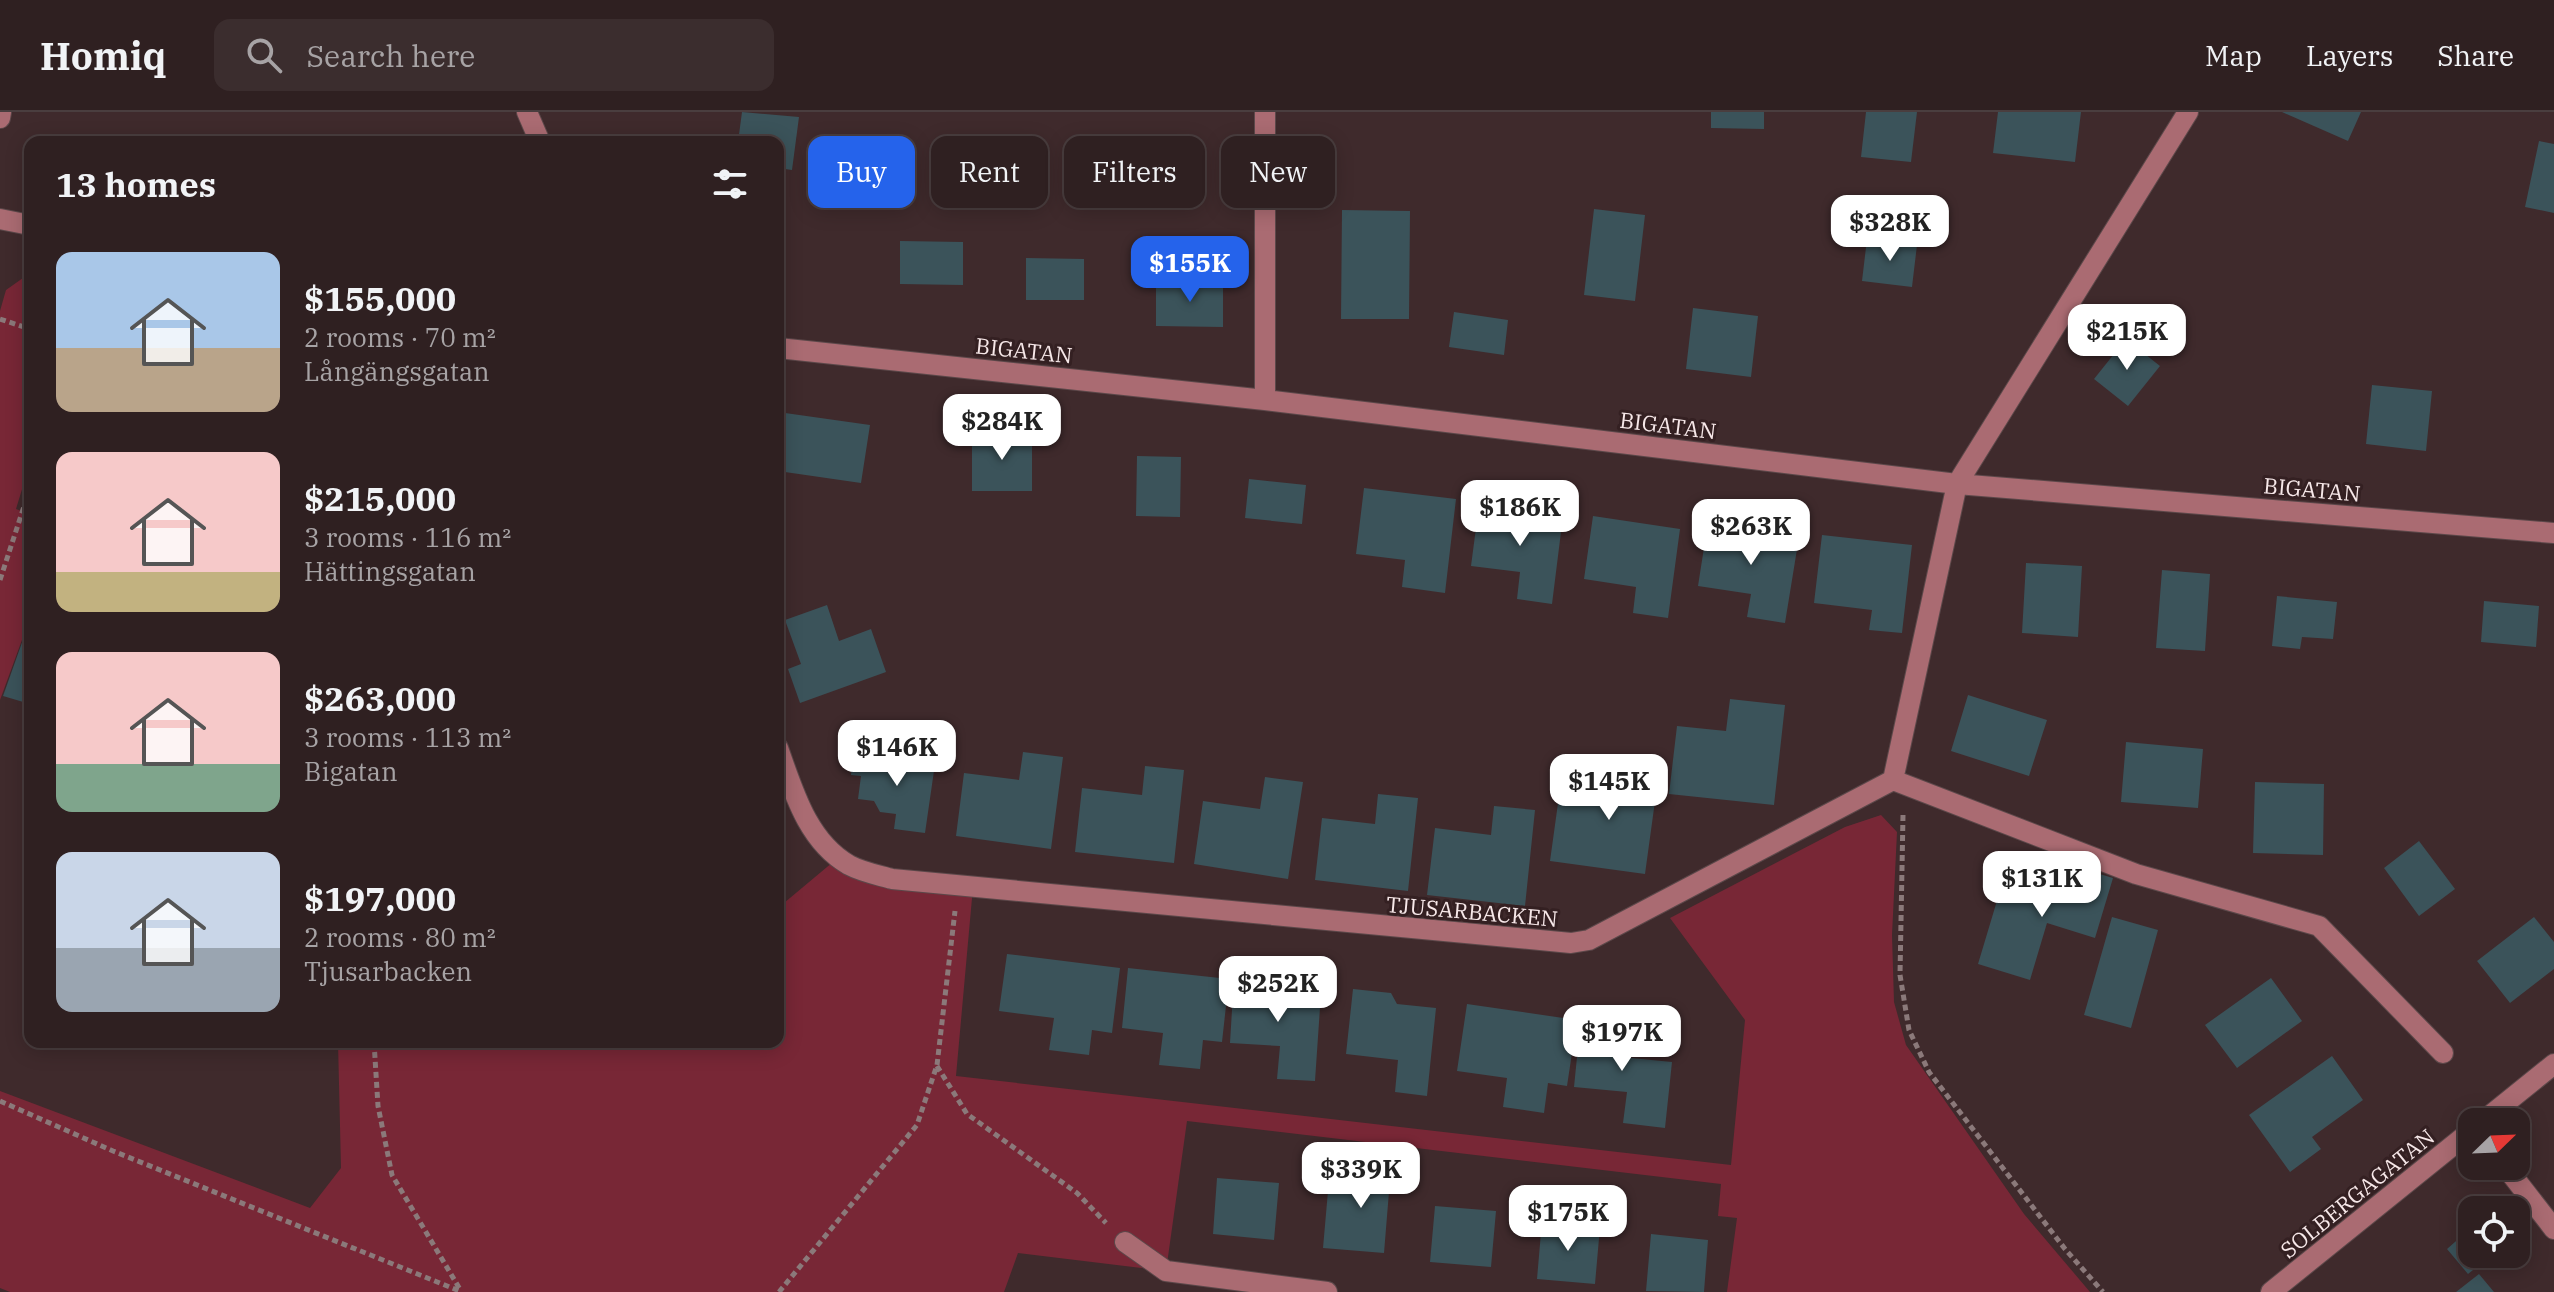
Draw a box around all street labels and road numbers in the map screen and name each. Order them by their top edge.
street label: BIGATAN [974,330,1074,370]
street label: BIGATAN [1618,405,1718,445]
street label: BIGATAN [2262,470,2362,508]
street label: TJUSARBACKEN [1385,889,1559,933]
street label: SOLBERGAGATAN [2274,1122,2440,1264]

